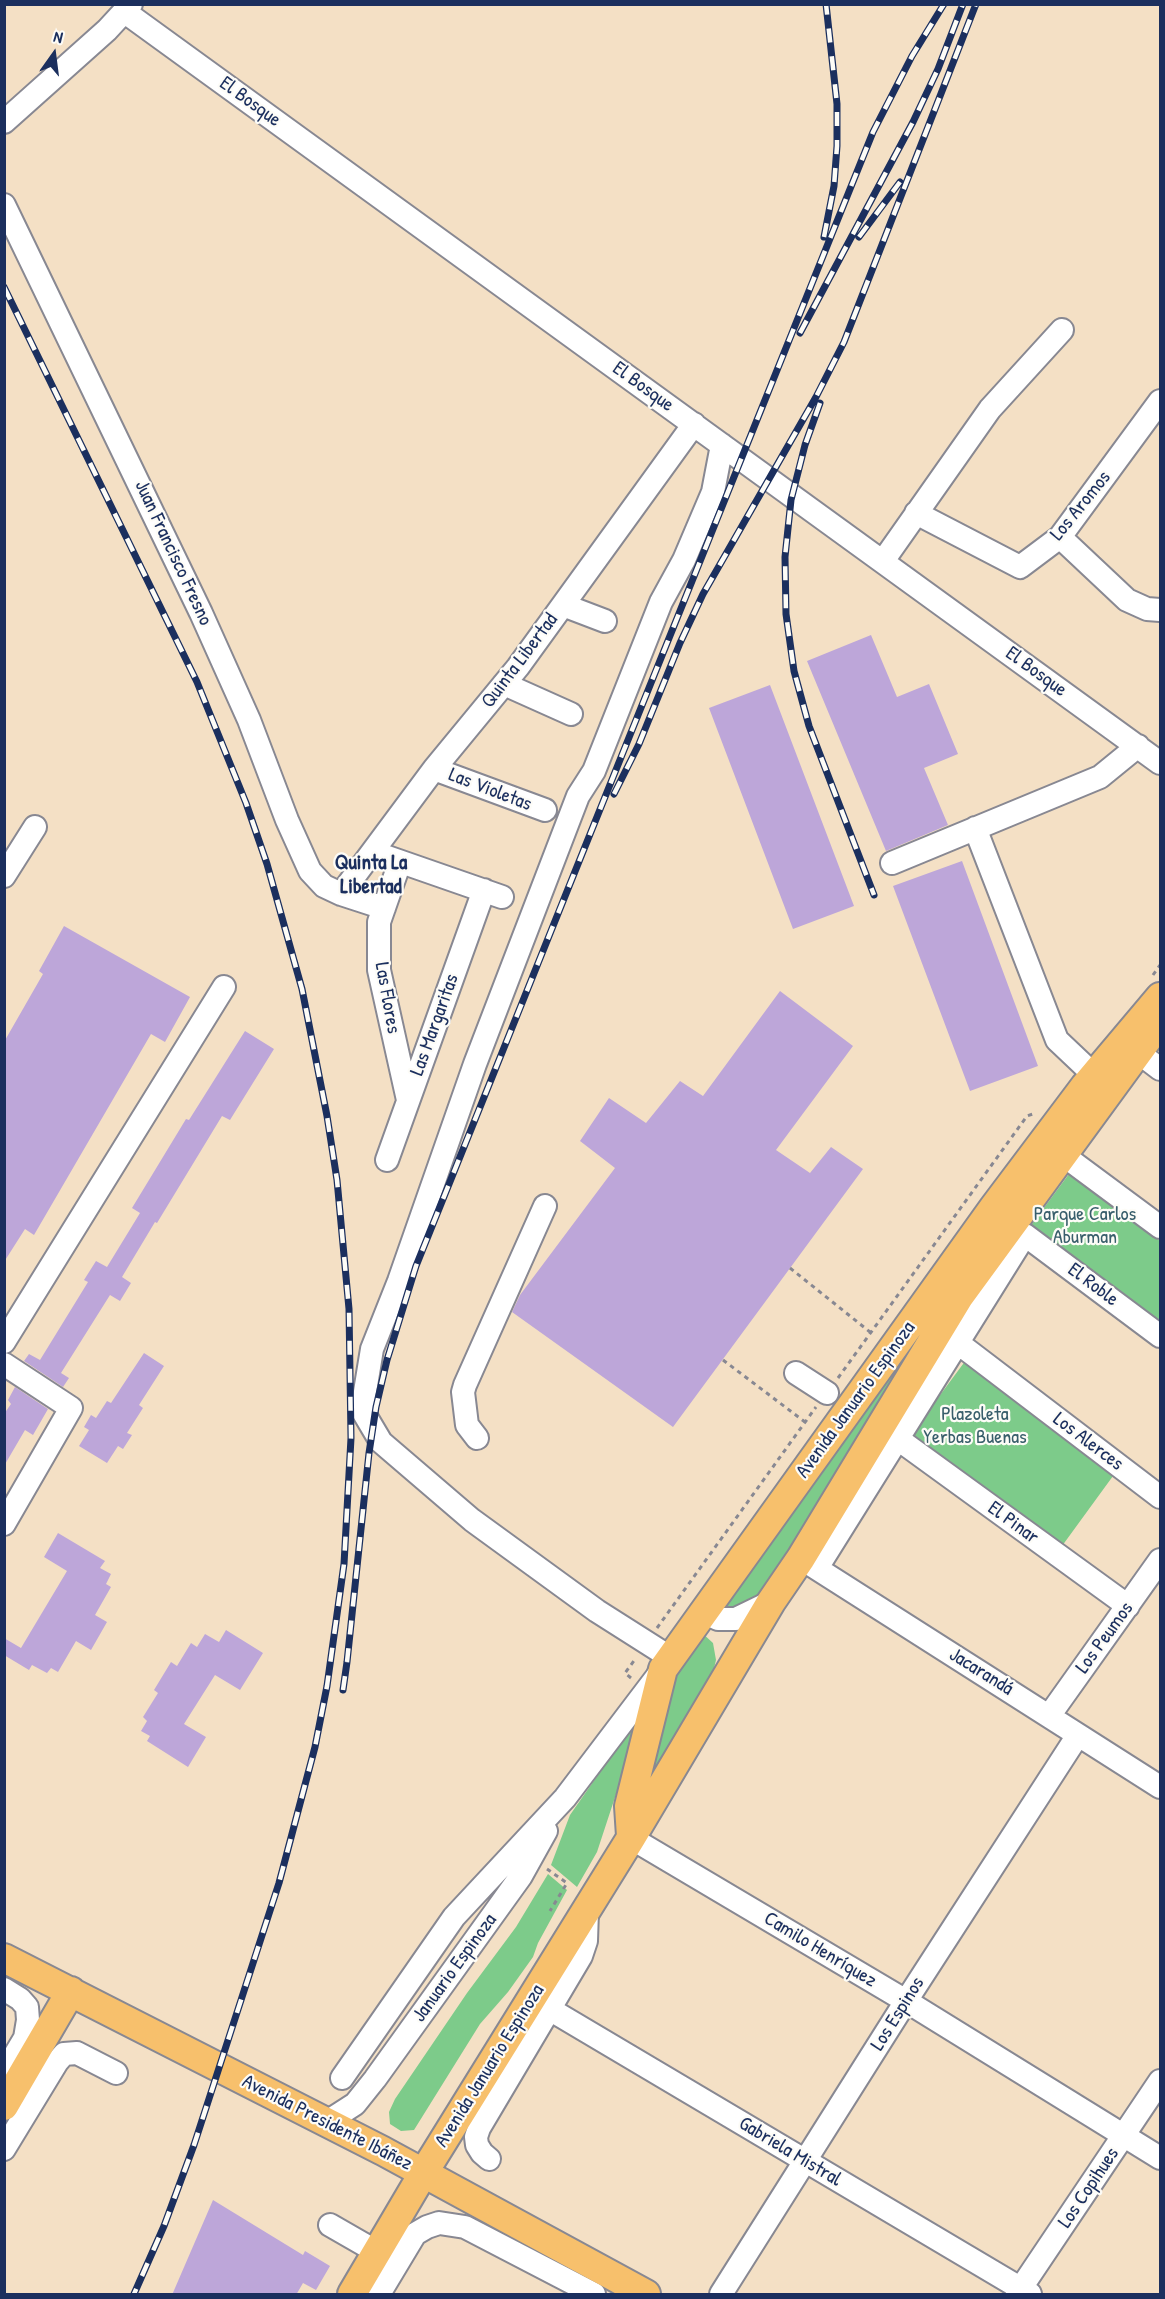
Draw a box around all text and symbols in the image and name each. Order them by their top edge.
north arrow [24,24,84,84]
text: N [52,25,65,48]
street label: El Bosque [215,72,285,132]
street label: El Bosque [608,357,678,417]
street label: Los Aromos [1046,466,1116,546]
street label: Juan Francisco Fresno [129,477,217,629]
street label: Quinta Libertad [477,609,563,713]
street label: El Bosque [1001,642,1071,702]
street label: Las Violetas [445,763,535,817]
district label: Quinta La Libertad [335,850,407,900]
street label: Las Flores [369,961,405,1035]
street label: Las Margaritas [406,971,464,1079]
park label: Parque Carlos Aburman [1034,1203,1136,1250]
street label: El Roble [1063,1258,1123,1312]
street label: Avenida Januario Espinoza [791,1317,921,1483]
park label: Plazoleta Yerbas Buenas [923,1403,1027,1450]
street label: Los Alerces [1048,1408,1128,1476]
street label: El Pinar [983,1496,1043,1550]
street label: Los Peumos [1071,1597,1139,1679]
street label: Jacarandá [945,1643,1017,1701]
street label: Camilo Henríquez [759,1907,881,1993]
street label: Januario Espinoza [408,1909,502,2027]
street label: Los Espinos [866,1973,930,2055]
street label: Avenida Januario Espinoza [430,1980,550,2152]
street label: Avenida Presidente Ibáñez [238,2070,416,2176]
street label: Gabriela Mistral [734,2112,846,2192]
street label: Los Copihues [1053,2143,1125,2233]

